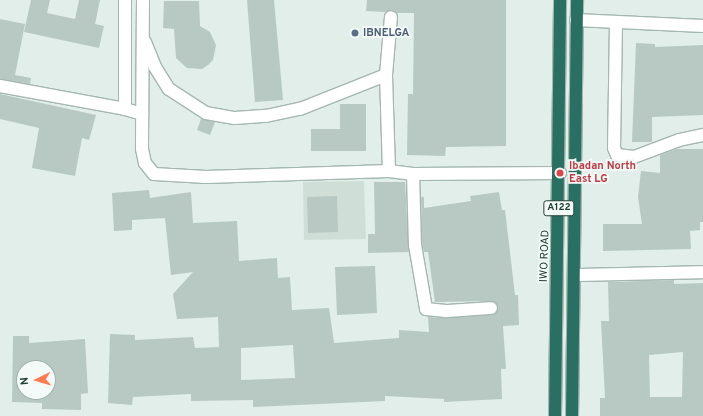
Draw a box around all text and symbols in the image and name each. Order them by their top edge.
place label: IBNELGA [363,26,409,40]
marker: IBNELGA [350,28,360,38]
place label: Ibadan North East LG [569,160,636,186]
marker: Ibadan North East LG [554,167,566,179]
road number: A122 [543,200,575,216]
street label: IWO ROAD [537,230,553,282]
north arrow [16,360,56,400]
text: N [18,376,32,386]

